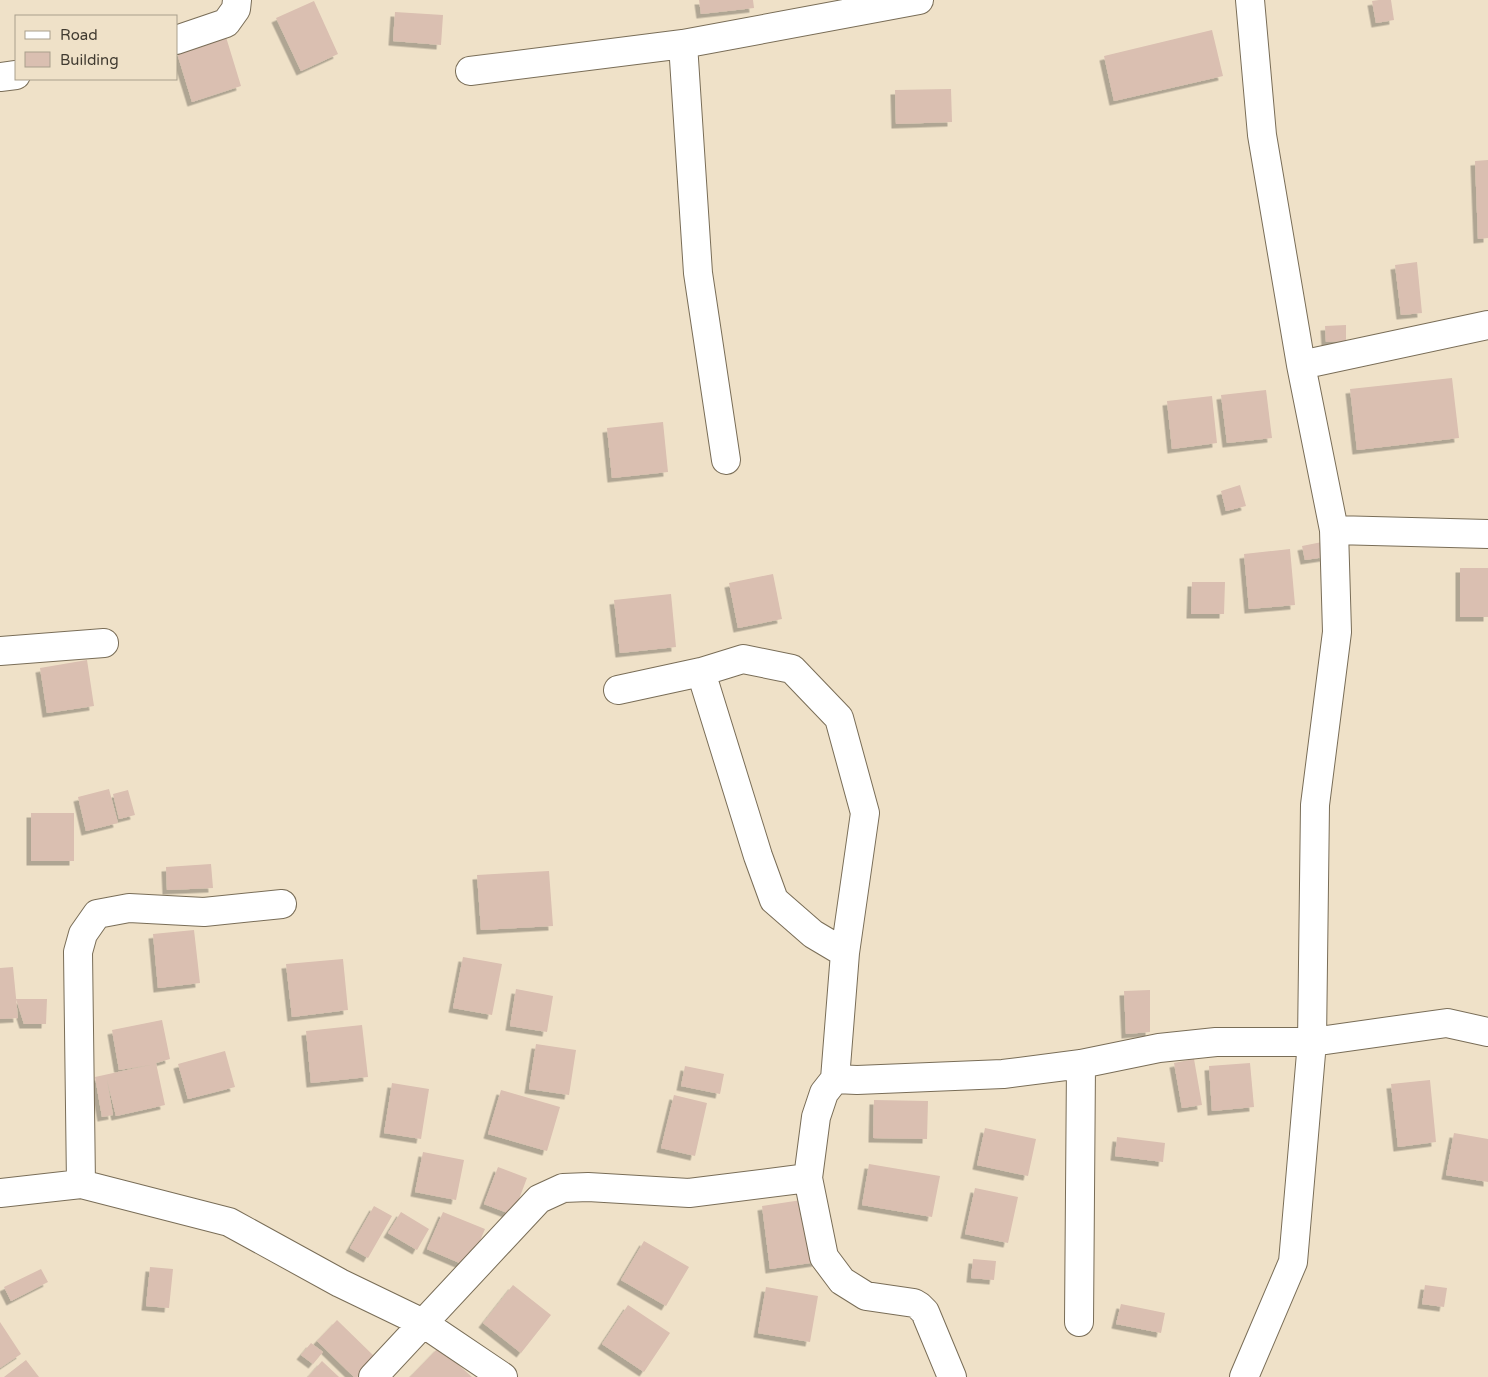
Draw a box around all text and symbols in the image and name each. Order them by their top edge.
legend [15,15,178,80]
text: Road [60,26,98,44]
text: Building [60,51,119,69]

